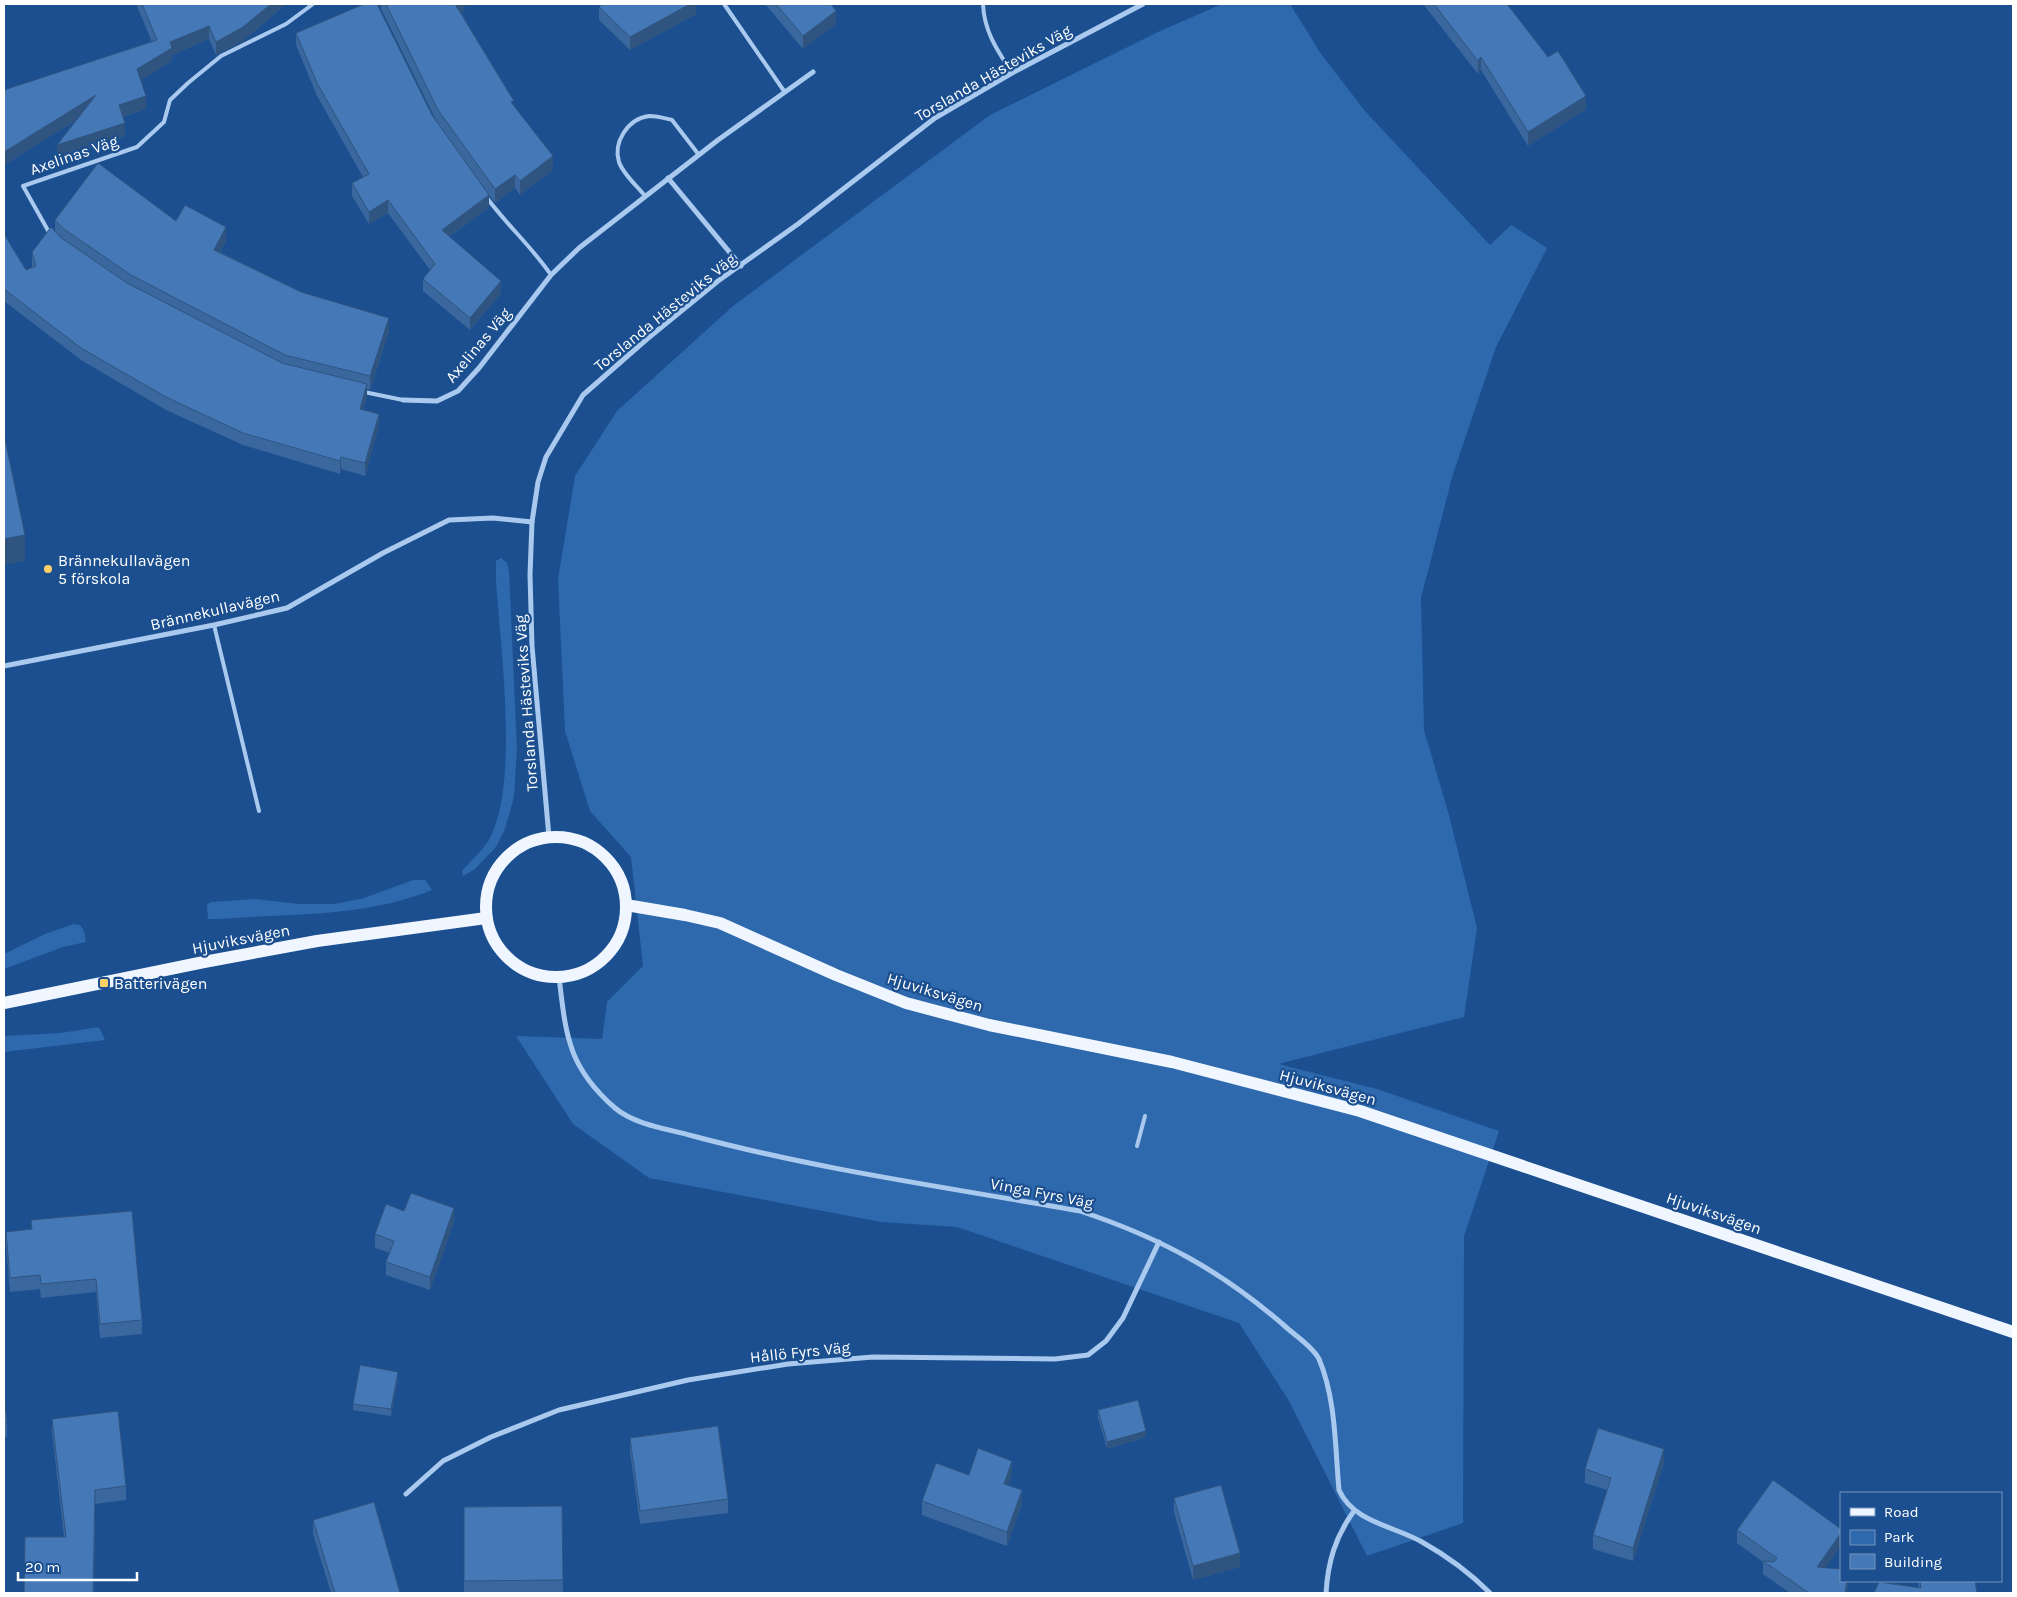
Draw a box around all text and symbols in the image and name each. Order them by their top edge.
street label: Torslanda Hästeviks Väg [912,20,1074,126]
street label: Axelinas Väg [27,131,121,179]
street label: Torslanda Hästeviks Väg [590,249,740,375]
street label: Axelinas Väg [441,304,515,386]
place label: Brännekullavägen 5 förskola [58,551,190,588]
marker: Brännekullavägen 5 förskola [42,563,54,575]
street label: Brännekullavägen [148,586,282,634]
street label: Torslanda Hästeviks Väg [510,614,542,792]
street label: Hjuviksvägen [190,920,292,958]
street label: Hjuviksvägen [885,968,985,1016]
place label: Batterivägen [114,974,207,993]
marker: Batterivägen [98,977,110,989]
street label: Hjuviksvägen [1278,1065,1378,1109]
street label: Vinga Fyrs Väg [989,1174,1095,1212]
street label: Hjuviksvägen [1664,1188,1764,1238]
street label: Hållö Fyrs Väg [749,1337,851,1367]
legend [1840,1492,2002,1582]
text: Road [1884,1503,1919,1521]
text: Park [1884,1528,1914,1546]
scale bar [18,1550,136,1582]
text: Building [1884,1553,1942,1571]
text: 20 m [25,1558,60,1576]

